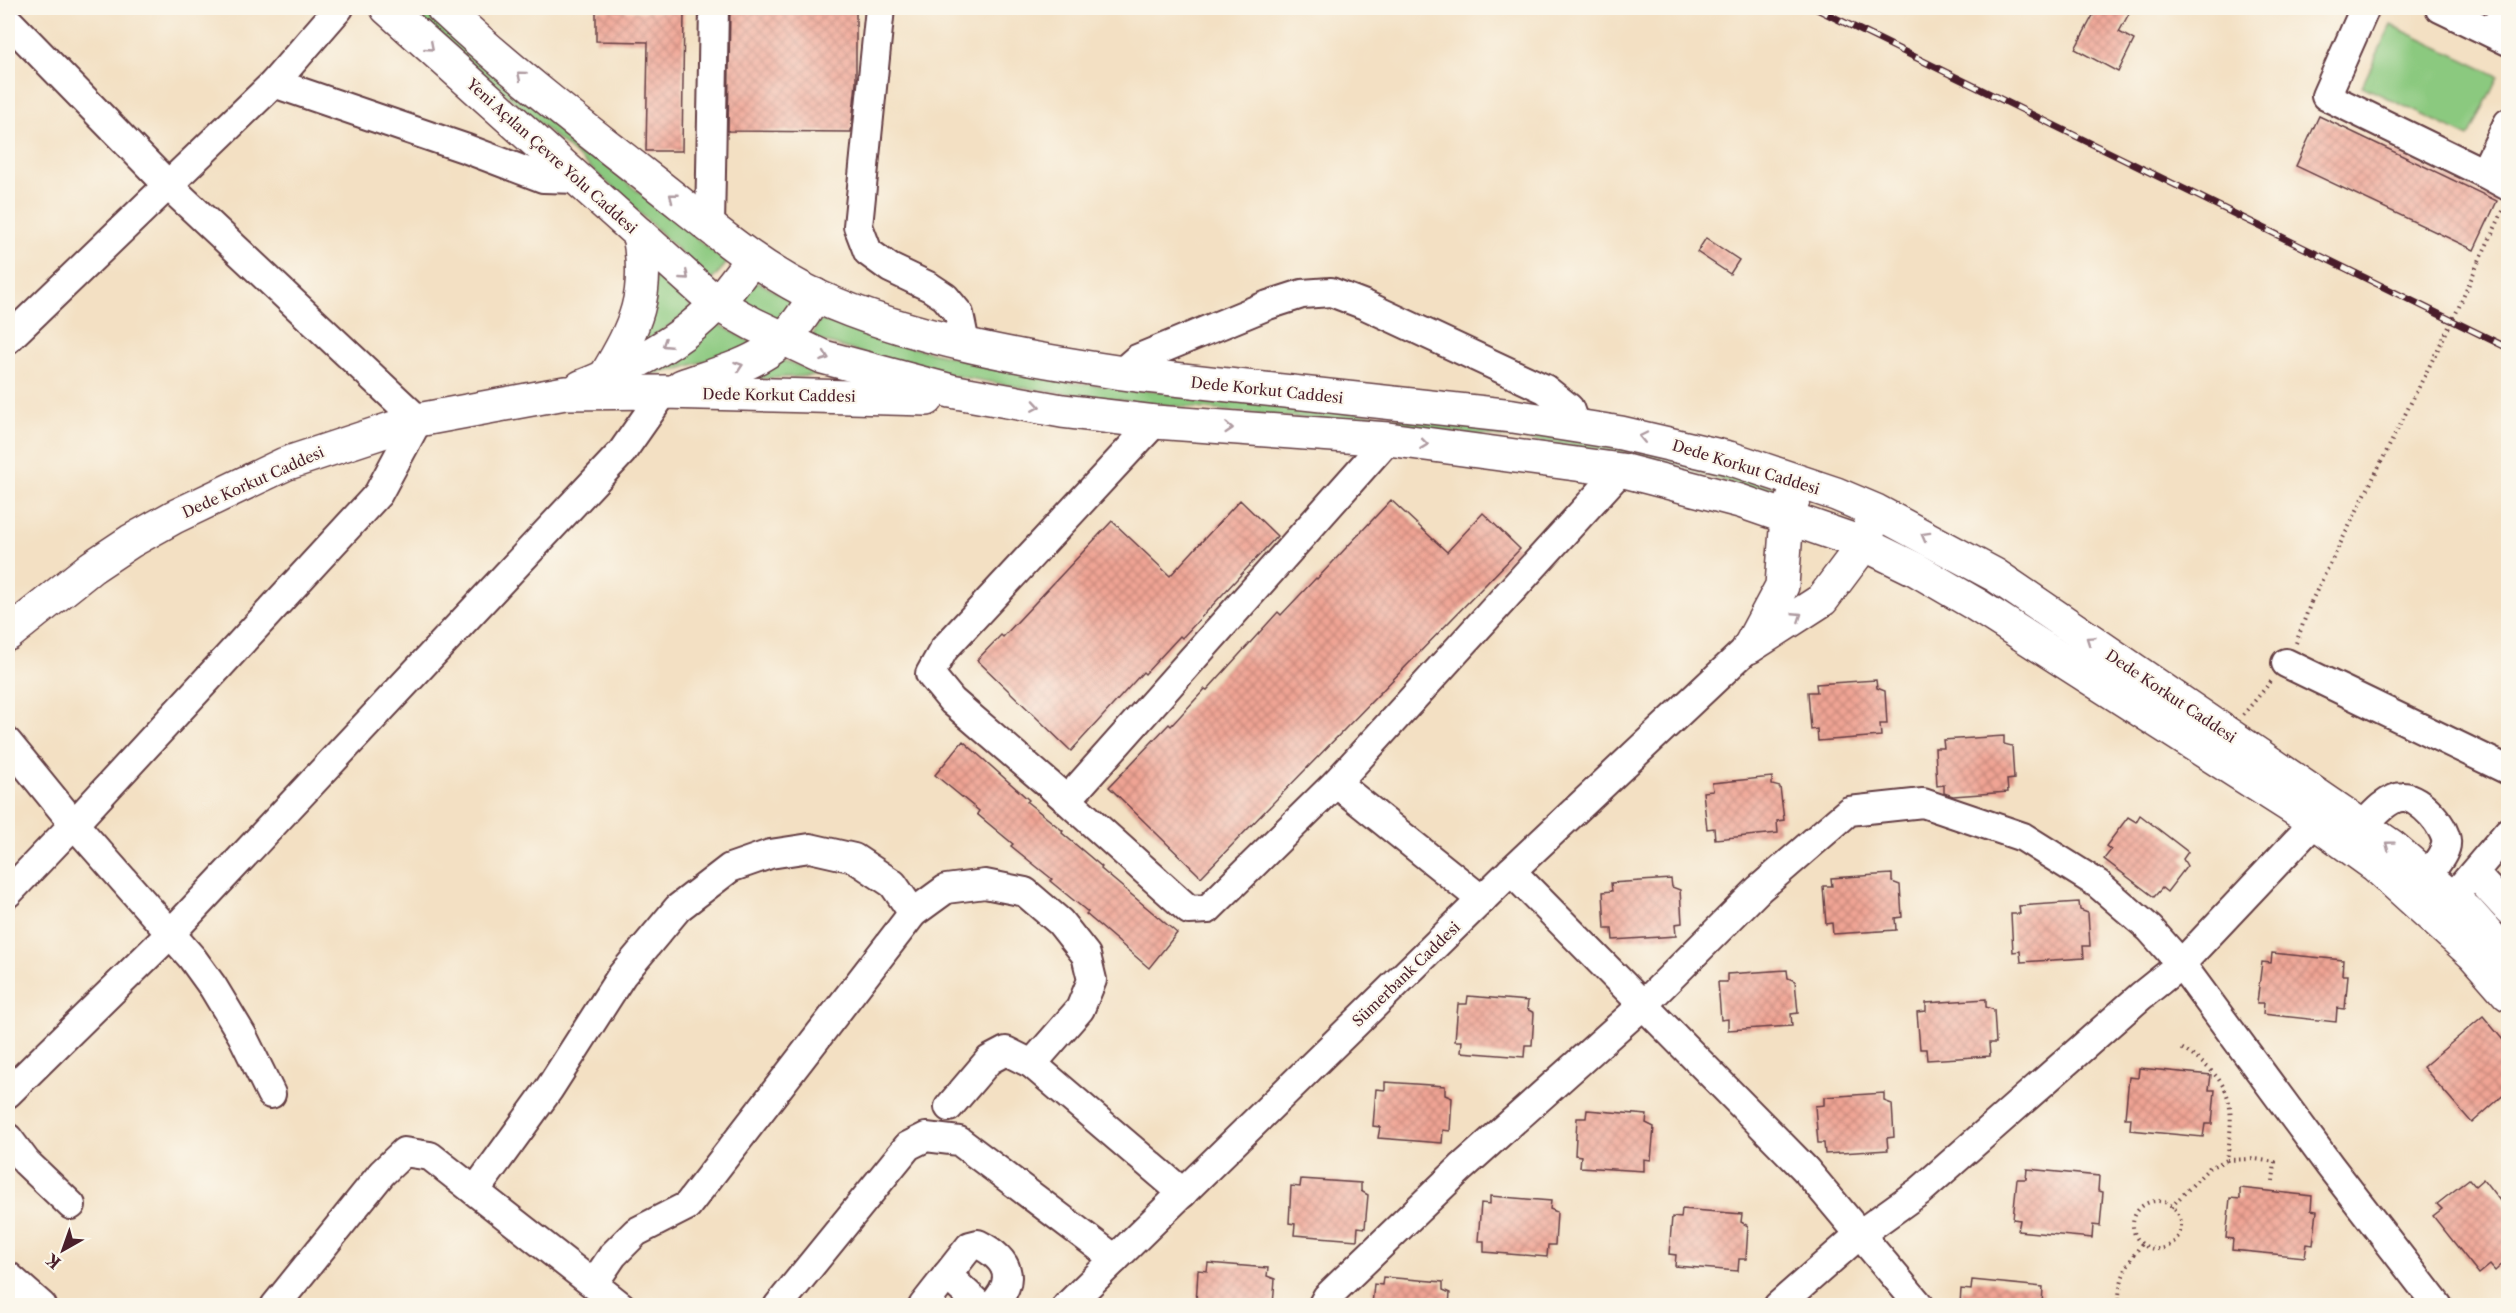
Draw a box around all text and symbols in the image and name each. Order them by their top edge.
one-way arrow [423,40,434,51]
one-way arrow [517,71,528,82]
street label: Yeni Açılan Çevre Yolu Caddesi [462,74,641,238]
one-way arrow [669,194,680,205]
one-way arrow [678,269,689,280]
one-way arrow [662,337,673,348]
one-way arrow [820,350,830,363]
one-way arrow [733,361,744,374]
street label: Dede Korkut Caddesi [1190,373,1345,407]
street label: Dede Korkut Caddesi [702,384,856,406]
one-way arrow [1031,400,1040,412]
one-way arrow [1225,421,1234,434]
one-way arrow [1638,432,1648,445]
street label: Dede Korkut Caddesi [1670,436,1822,499]
one-way arrow [1419,437,1428,450]
street label: Dede Korkut Caddesi [179,442,327,522]
one-way arrow [1921,532,1931,543]
one-way arrow [1792,611,1802,623]
one-way arrow [2085,636,2096,647]
street label: Dede Korkut Caddesi [2102,645,2240,747]
one-way arrow [2385,842,2396,853]
street label: Sümerbank Caddesi [1348,917,1464,1030]
north arrow [33,1220,93,1280]
text: K [41,1249,65,1273]

